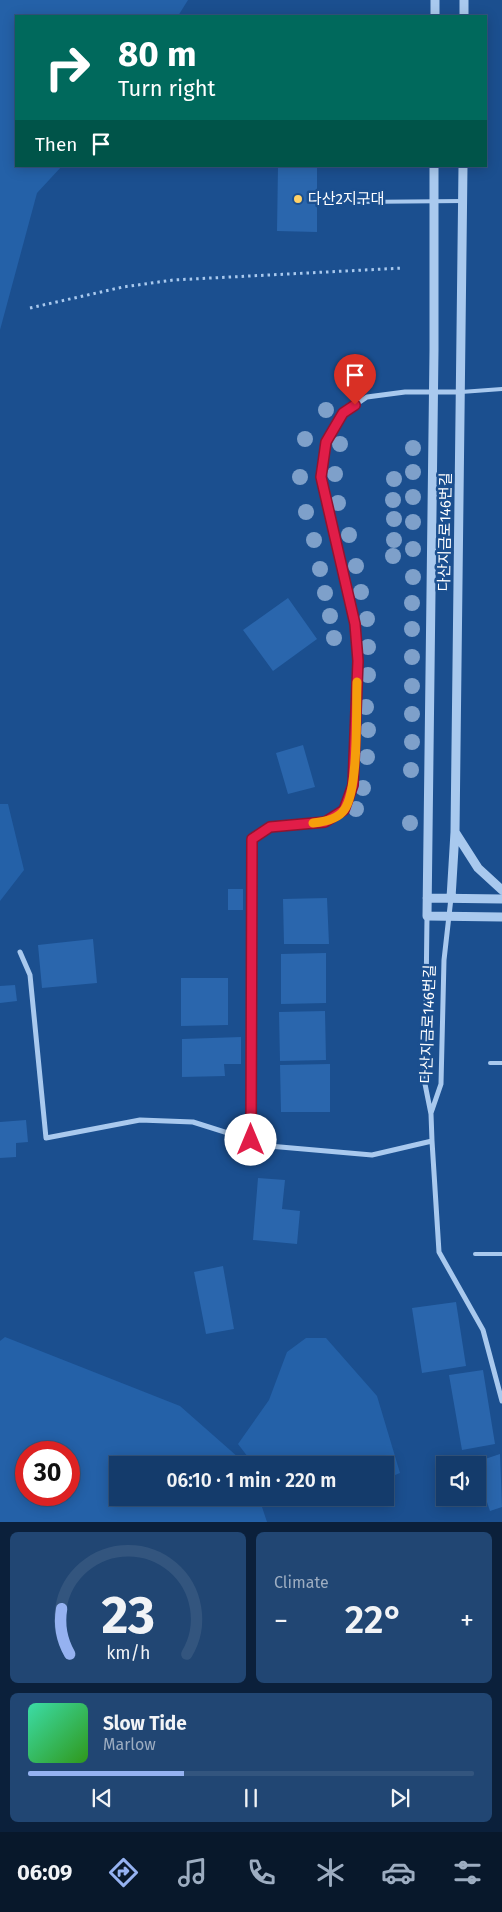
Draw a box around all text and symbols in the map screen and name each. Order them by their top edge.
text: 80 m [118,33,197,75]
icon: right [35,35,100,100]
text: Turn right [118,75,215,102]
icon: arrive [87,130,115,158]
text: Then [35,133,77,156]
place label: 다산2지구대 [308,190,384,208]
marker: 다산2지구대 [292,193,304,205]
pin [334,354,376,405]
icon: arrive [341,361,369,389]
street label: 다산지금로146번길 [435,472,455,592]
street label: 다산지금로146번길 [417,964,439,1084]
position arrow [224,1113,276,1165]
speed limit sign: 30 [15,1441,80,1506]
map controls [436,1456,486,1506]
button: sound [436,1456,486,1506]
text: 06:10 · 1 min · 220 m [167,1469,336,1492]
text: Climate [274,1573,329,1592]
text: 23 [101,1584,155,1647]
text: 22° [345,1597,403,1643]
text: − [274,1604,288,1637]
text: + [460,1604,474,1637]
text: km/h [106,1642,150,1664]
text: Slow Tide [103,1712,187,1735]
text: Marlow [103,1735,156,1754]
icon: previous [88,1784,116,1812]
icon: pause [237,1784,265,1812]
icon: next [386,1784,414,1812]
icon: directions [106,1855,141,1890]
icon: music [175,1855,210,1890]
icon: phone [244,1855,279,1890]
icon: climate [313,1855,348,1890]
icon: car [381,1855,416,1890]
icon: filters [450,1855,485,1890]
text: 06:09 [17,1859,72,1886]

